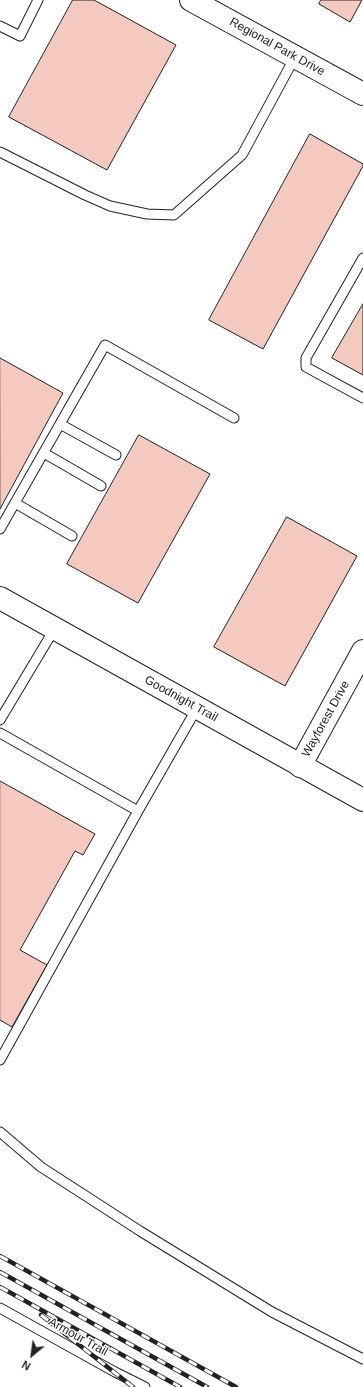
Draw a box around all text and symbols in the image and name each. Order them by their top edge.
street label: Regional Park Drive [227,15,327,79]
street label: Goodnight Trail [142,673,220,725]
street label: Wayforest Drive [299,678,353,760]
street label: Armour Trail [46,1315,110,1359]
north arrow [12,1335,52,1375]
text: N [20,1358,33,1373]

